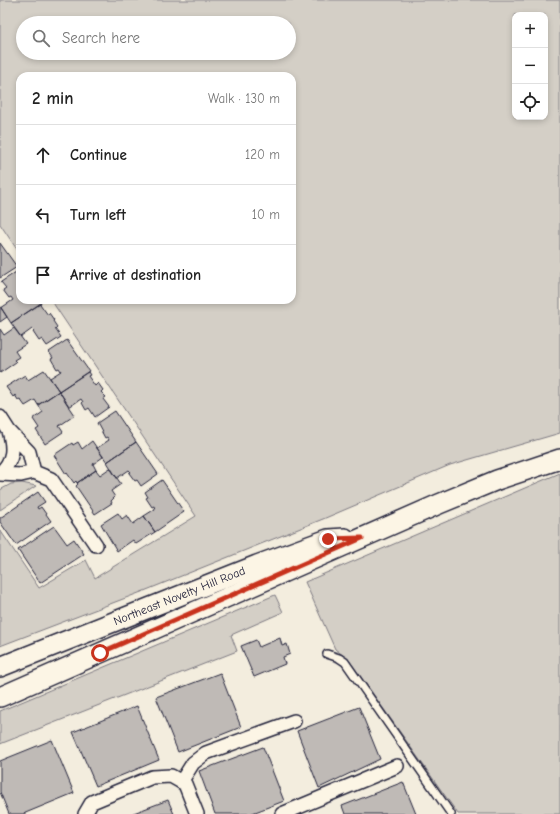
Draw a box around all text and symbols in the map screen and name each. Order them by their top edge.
map controls [512,12,548,120]
button: + [512,12,548,48]
search box [16,16,296,60]
icon: search [30,27,52,49]
text: Search here [62,29,140,47]
button: − [512,48,548,84]
button: locate [512,84,548,120]
text: 2 min [32,89,73,108]
text: Walk · 130 m [208,91,280,106]
icon: ahead [32,144,54,166]
text: Continue [70,146,127,164]
text: 120 m [245,147,280,162]
icon: left [32,204,54,226]
text: Turn left [70,206,126,224]
text: 10 m [252,207,280,222]
icon: arrive [32,264,54,286]
text: Arrive at destination [70,266,201,284]
route end [319,530,337,548]
street label: Northeast Novelty Hill Road [111,563,247,628]
route start [91,644,109,662]

